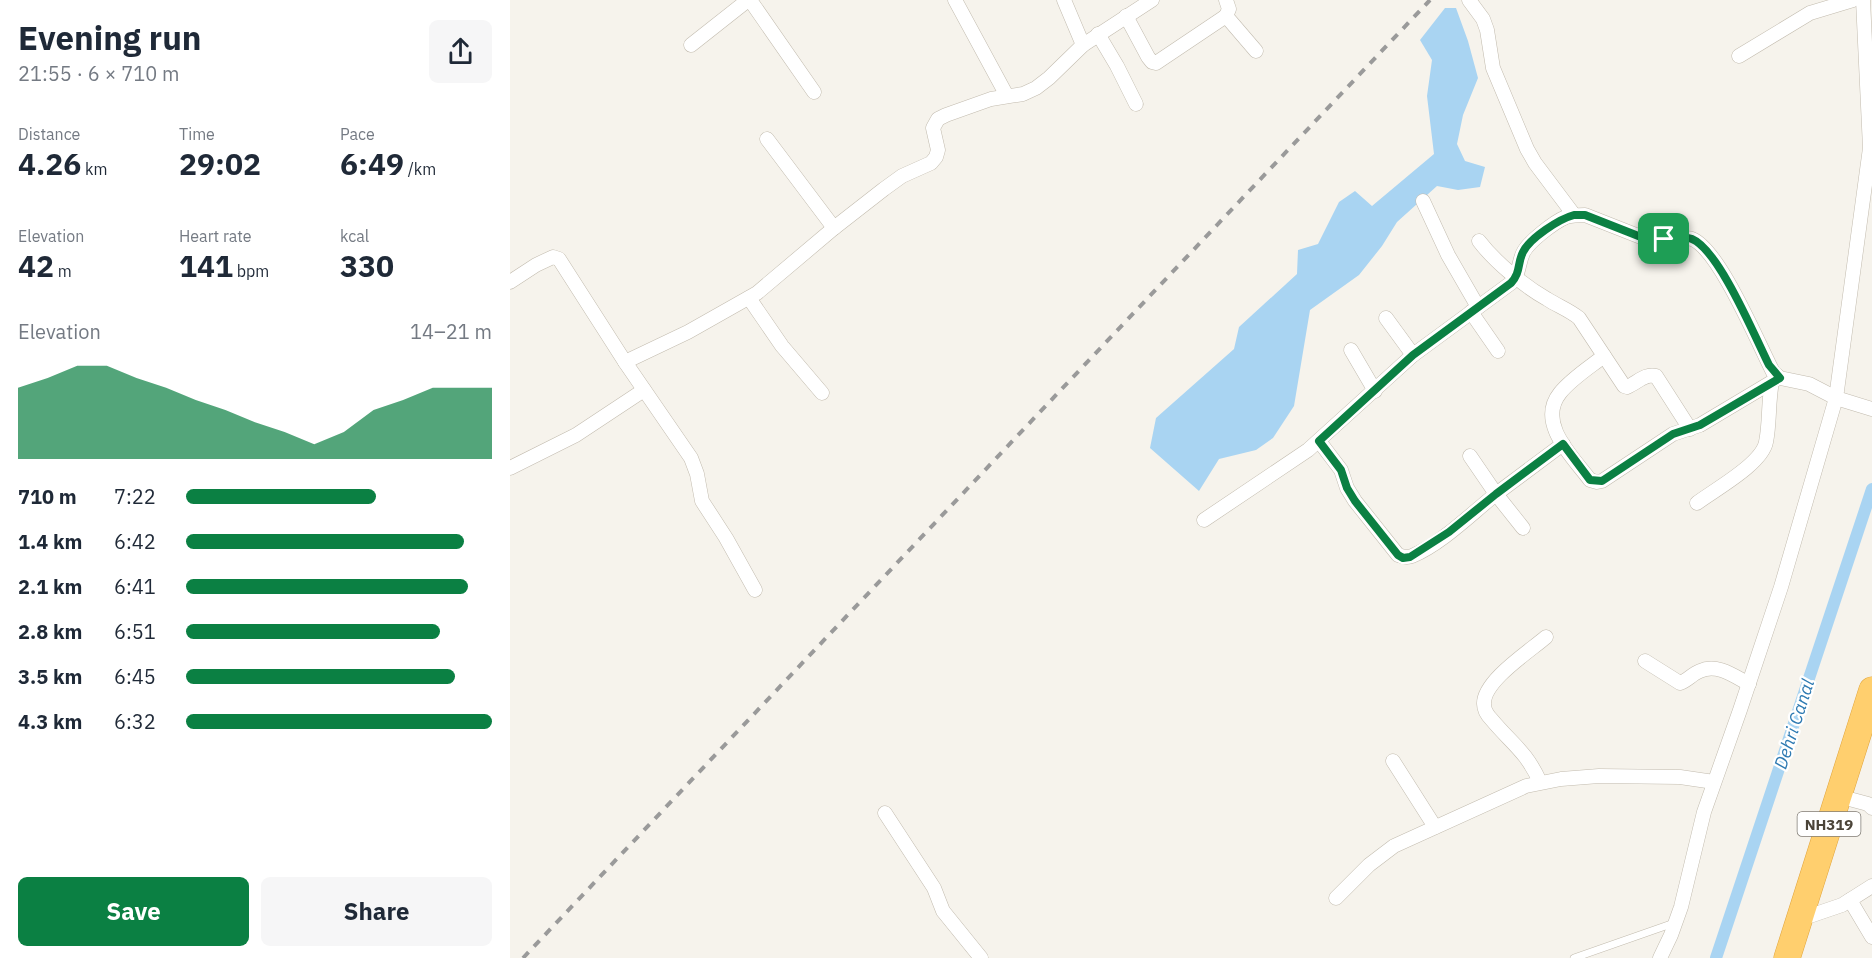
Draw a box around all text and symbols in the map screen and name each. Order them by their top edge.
text: Evening run [18,16,202,59]
button: share [429,20,492,83]
text: 21:55 · 6 × 710 m [18,60,179,87]
text: Distance [18,124,80,144]
text: Time [179,124,215,144]
text: Pace [340,124,375,144]
text: 4.26 [18,144,81,183]
text: 29:02 [179,144,261,183]
text: 6:49 [340,144,404,183]
text: km [81,159,108,179]
text: /km [404,159,436,179]
pin [1638,213,1689,264]
icon: arrive [1647,222,1680,255]
text: Elevation [18,226,84,246]
text: Heart rate [179,226,252,246]
text: kcal [340,226,369,246]
text: 42 [18,246,54,285]
text: 141 [179,246,233,285]
text: 330 [340,246,394,285]
text: m [54,261,72,281]
text: bpm [233,261,269,281]
text: Elevation [18,318,101,345]
text: 14–21 m [410,318,492,345]
text: 710 m [18,483,77,510]
text: 7:22 [114,483,156,510]
text: 1.4 km [18,528,82,555]
text: 6:42 [114,528,156,555]
text: 2.1 km [18,573,82,600]
text: 6:41 [114,573,156,600]
text: 2.8 km [18,618,82,645]
text: 6:51 [114,618,156,645]
text: 3.5 km [18,663,82,690]
text: 6:45 [114,663,156,690]
water label: Dehri Canal [1769,676,1819,772]
text: 4.3 km [18,708,82,735]
text: 6:32 [114,708,156,735]
road number: NH319 [1798,812,1860,836]
button: Save [18,877,249,946]
button: Share [261,877,492,946]

